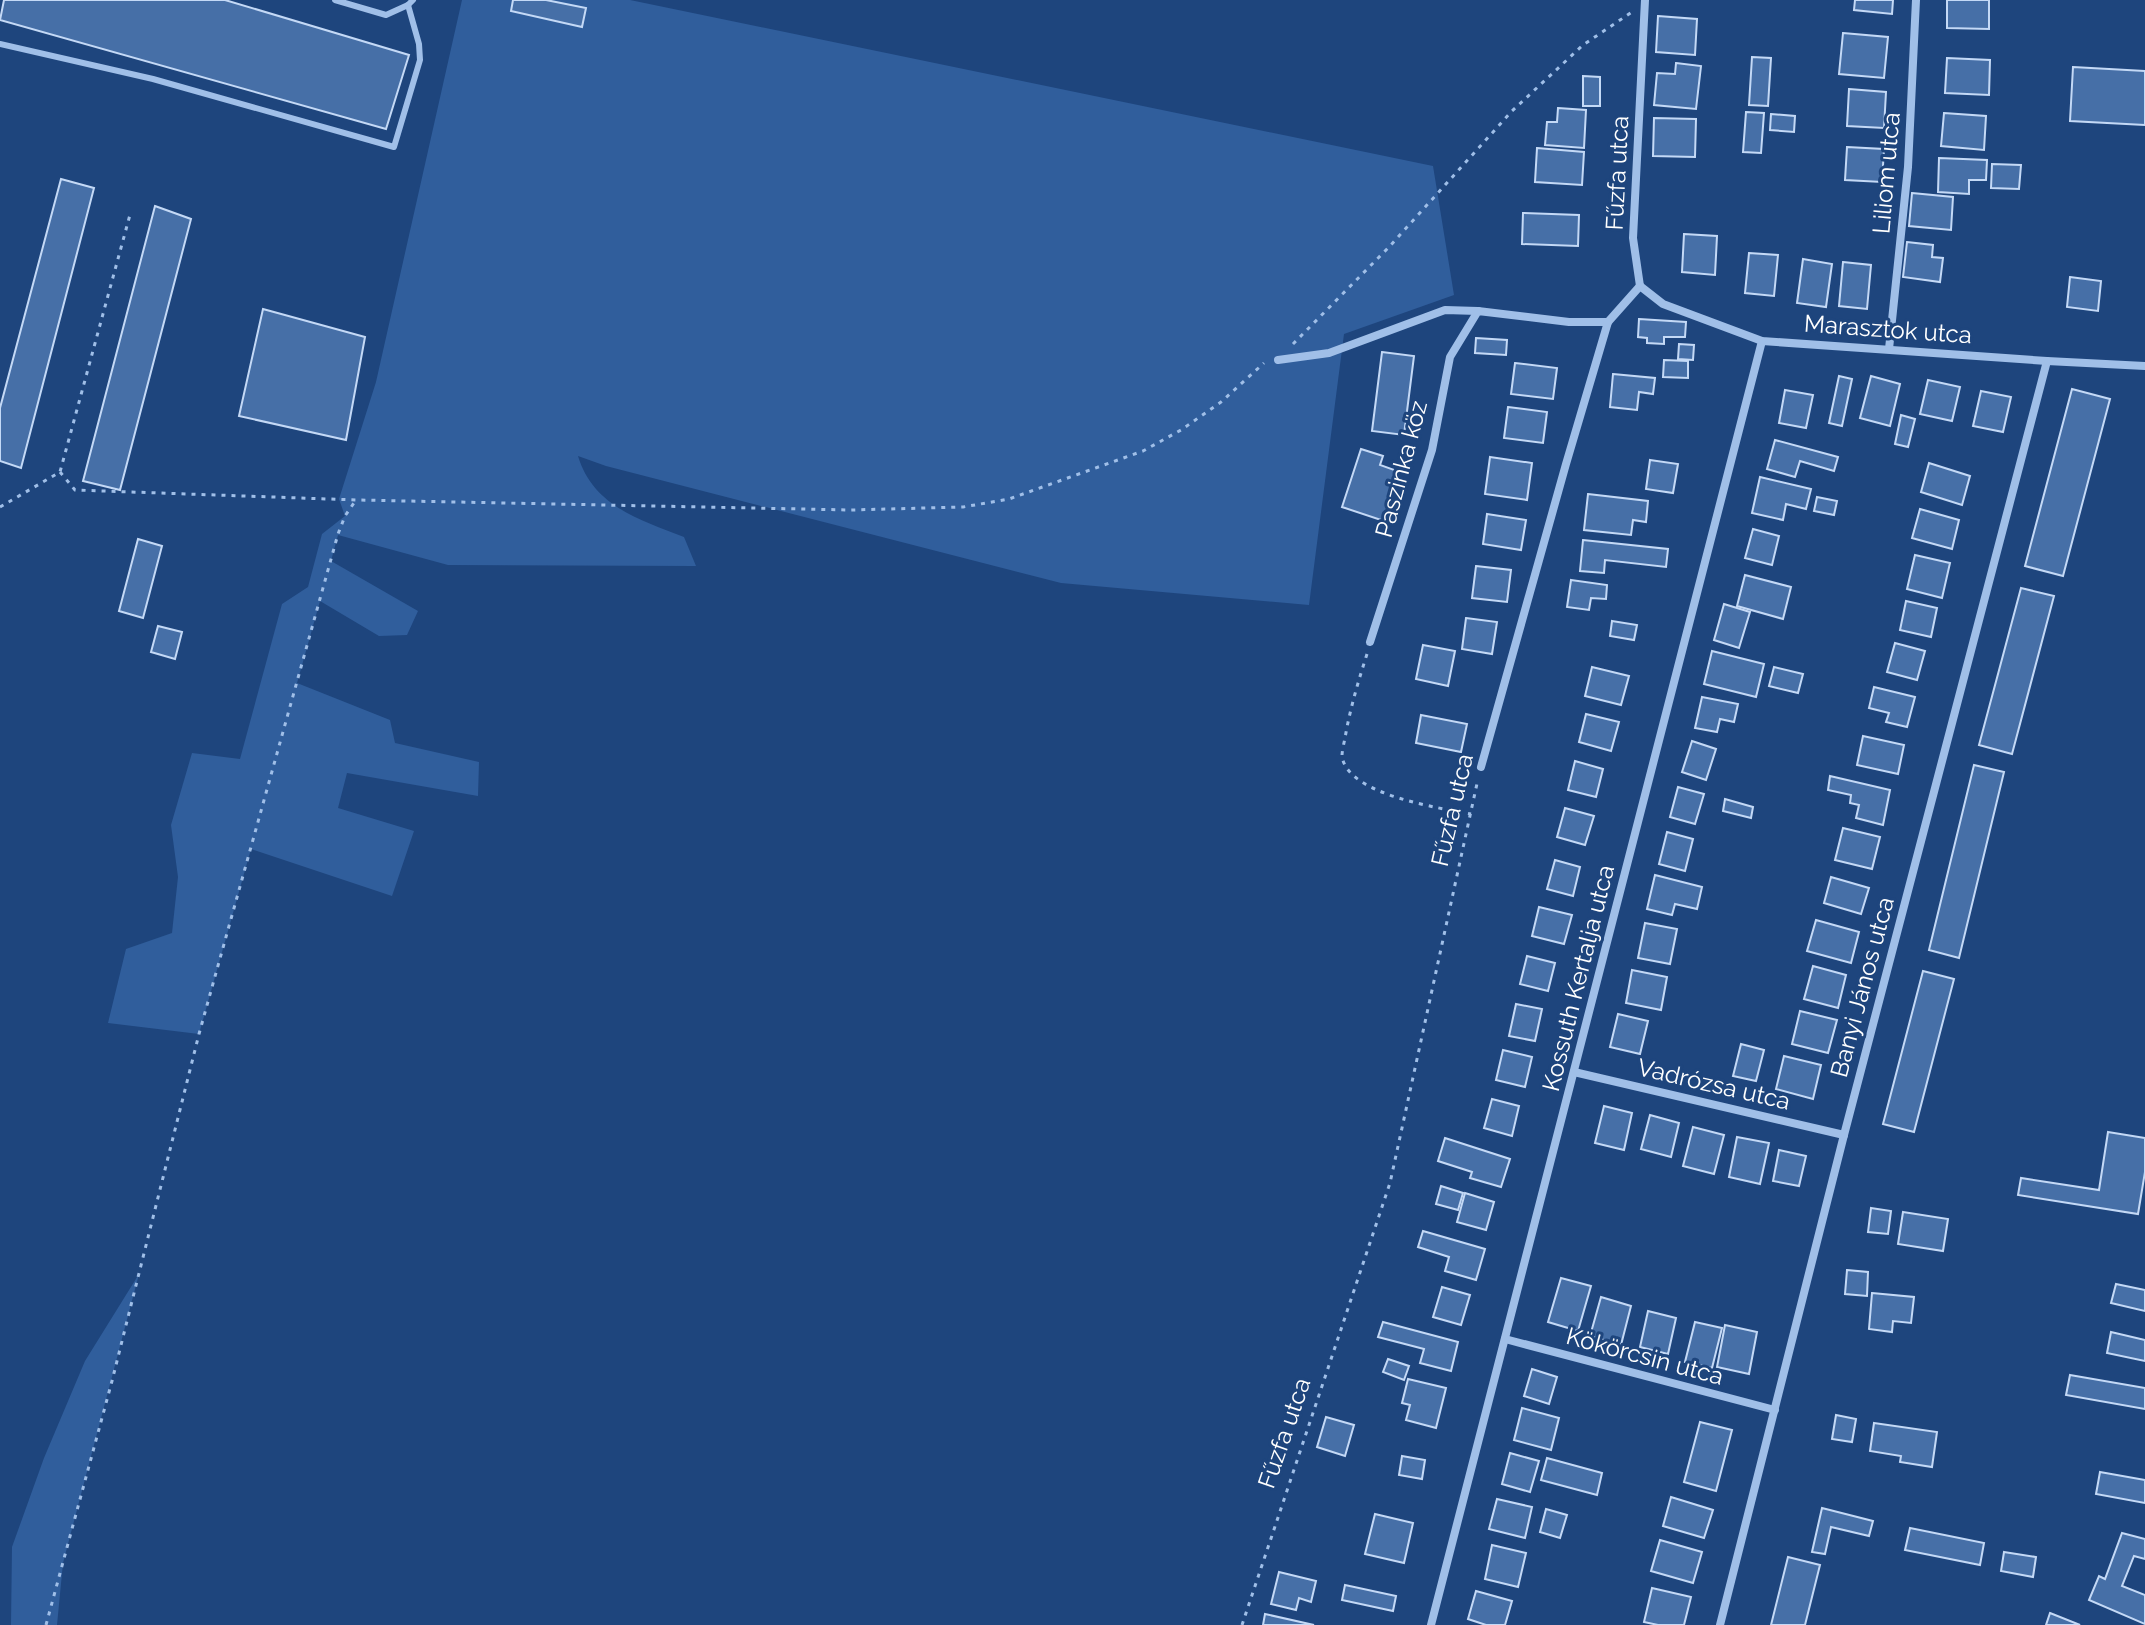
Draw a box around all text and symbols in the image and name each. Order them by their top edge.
street label: Liliom utca [1866,111,1906,235]
street label: Fűzfa utca [1600,115,1634,231]
street label: Marasztok utca [1803,309,1973,349]
street label: Paszinka köz [1369,398,1433,540]
street label: Fűzfa utca [1425,751,1479,869]
street label: Kossuth Kertalja utca [1536,862,1620,1094]
street label: Banyi János utca [1824,894,1900,1080]
street label: Vadrózsa utca [1635,1052,1793,1116]
street label: Kökörcsin utca [1563,1321,1727,1391]
street label: Fűzfa utca [1252,1374,1316,1492]

